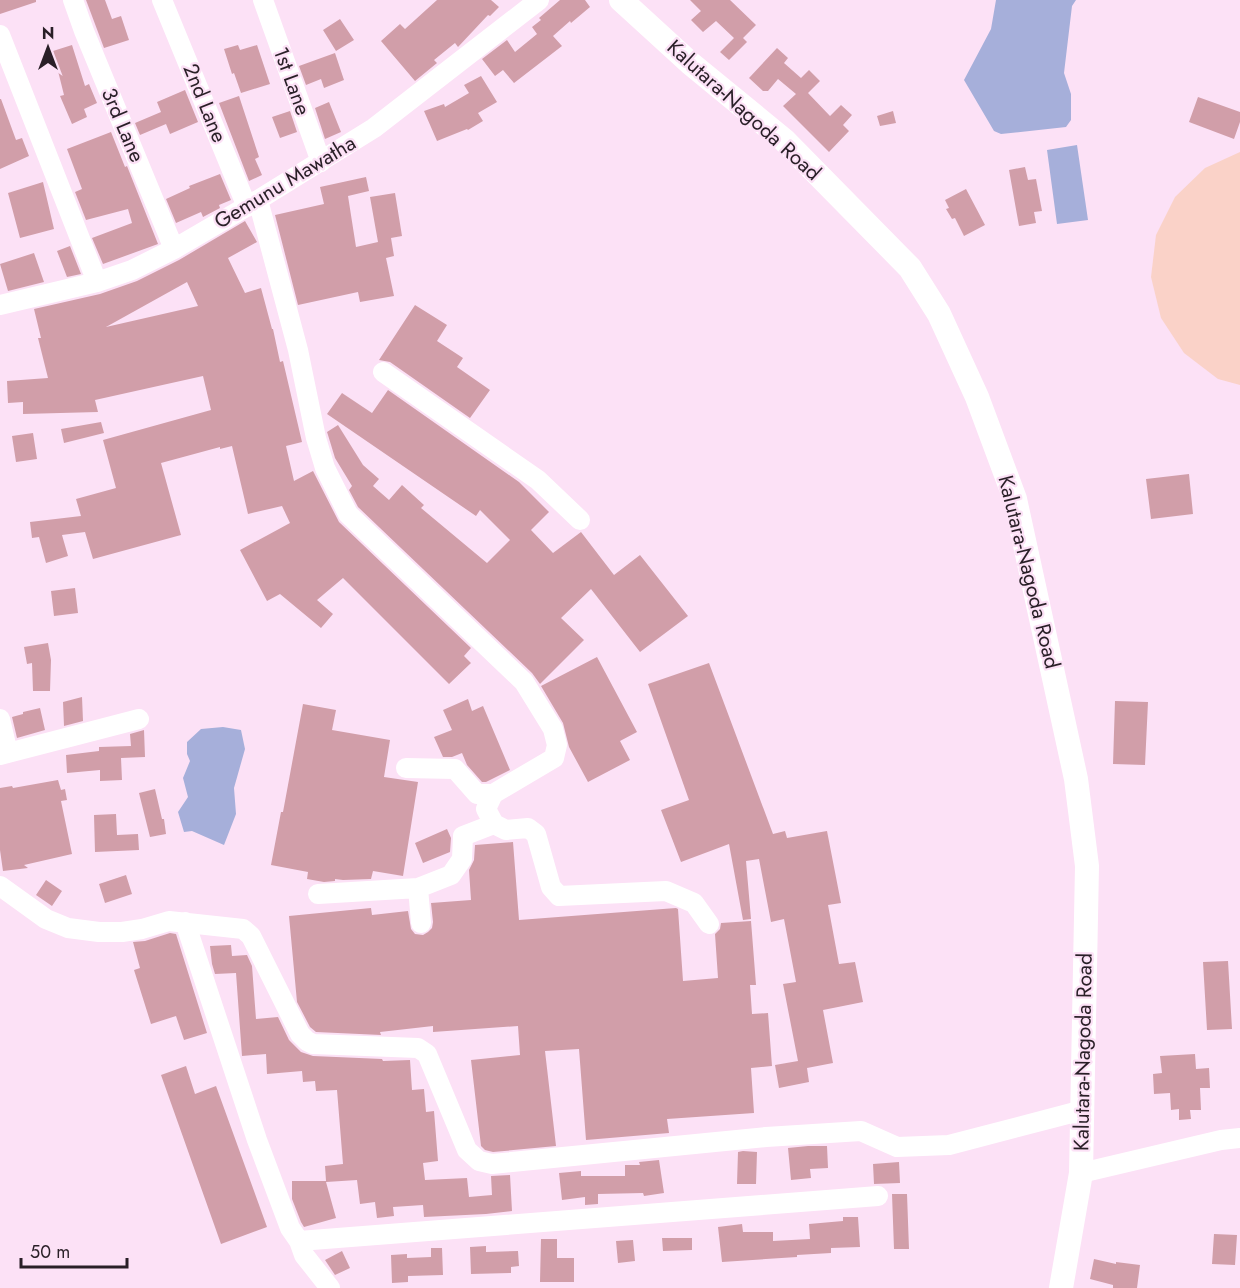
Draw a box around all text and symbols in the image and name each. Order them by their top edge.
north arrow [18,18,78,78]
text: N [42,22,54,45]
street label: Kalutara-Nagoda Road [660,33,828,187]
street label: 1st Lane [266,43,318,119]
street label: 2nd Lane [176,59,234,147]
street label: 3rd Lane [94,83,152,167]
street label: Gemunu Mawatha [209,128,361,236]
street label: Kalutara-Nagoda Road [990,472,1068,672]
street label: Kalutara-Nagoda Road [1066,953,1100,1151]
scale bar [21,1231,128,1269]
text: 50 m [30,1239,70,1265]

